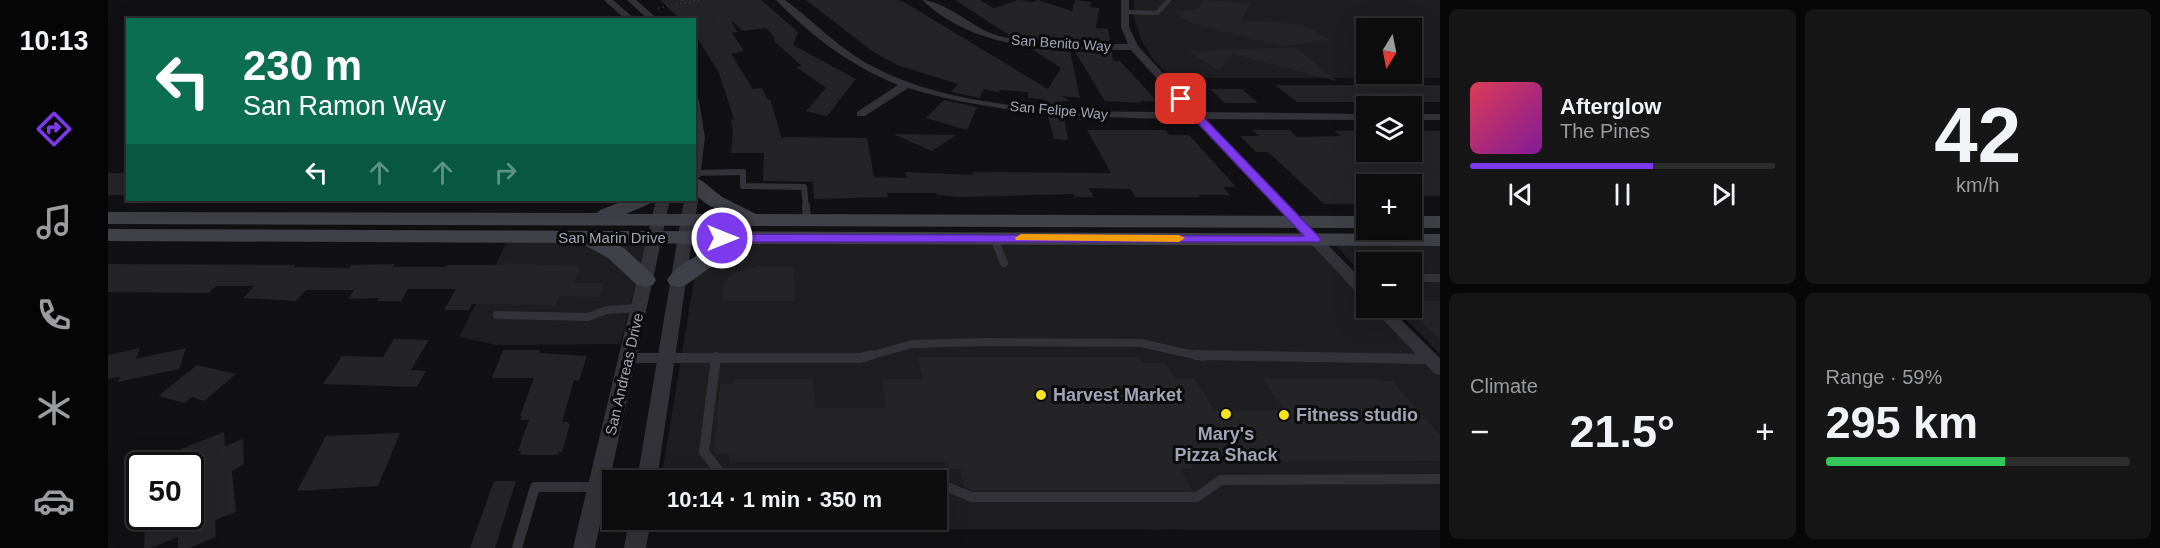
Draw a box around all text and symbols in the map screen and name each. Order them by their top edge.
north arrow [1356,18,1422,84]
map controls [1356,18,1422,318]
text: 10:13 [19,26,89,56]
street label: San Benito Way [1011,32,1111,54]
icon: left [144,42,222,120]
text: 230 m [243,42,362,89]
pin [1155,73,1206,124]
icon: arrive [1164,82,1197,115]
text: San Ramon Way [243,91,446,121]
text: 42 [1934,91,2021,179]
text: Afterglow [1560,94,1661,119]
button: layers [1356,96,1422,162]
street label: San Felipe Way [1009,98,1109,122]
icon: directions [33,108,75,150]
text: The Pines [1560,120,1650,142]
icon: left [300,156,333,189]
icon: ahead [363,156,396,189]
icon: ahead [426,156,459,189]
icon: right [489,156,522,189]
button: + [1356,174,1422,240]
text: km/h [1956,174,1999,196]
icon: previous [1504,178,1537,211]
icon: pause [1606,178,1639,211]
icon: next [1707,178,1740,211]
icon: music [33,201,75,243]
position arrow [690,206,754,270]
street label: San Marin Drive [558,229,666,246]
button: − [1356,252,1422,318]
icon: phone [33,294,75,336]
street label: San Andreas Drive [602,311,646,437]
text: Range · 59% [1826,366,1942,388]
text: Climate [1470,375,1538,397]
place label: Harvest Market [1053,385,1182,405]
icon: climate [33,387,75,429]
marker: Harvest Market [1034,388,1048,402]
text: 295 km [1826,397,1978,448]
place label: Fitness studio [1296,405,1418,425]
text: 21.5° [1569,406,1675,457]
marker: Mary's Pizza Shack [1219,407,1233,421]
marker: Fitness studio [1277,408,1291,422]
text: − [1470,413,1489,450]
text: + [1755,413,1775,450]
place label: Mary's Pizza Shack [1174,424,1279,465]
speed limit sign: 50 [126,452,204,530]
icon: car [33,480,75,522]
text: 10:14 · 1 min · 350 m [667,487,882,512]

